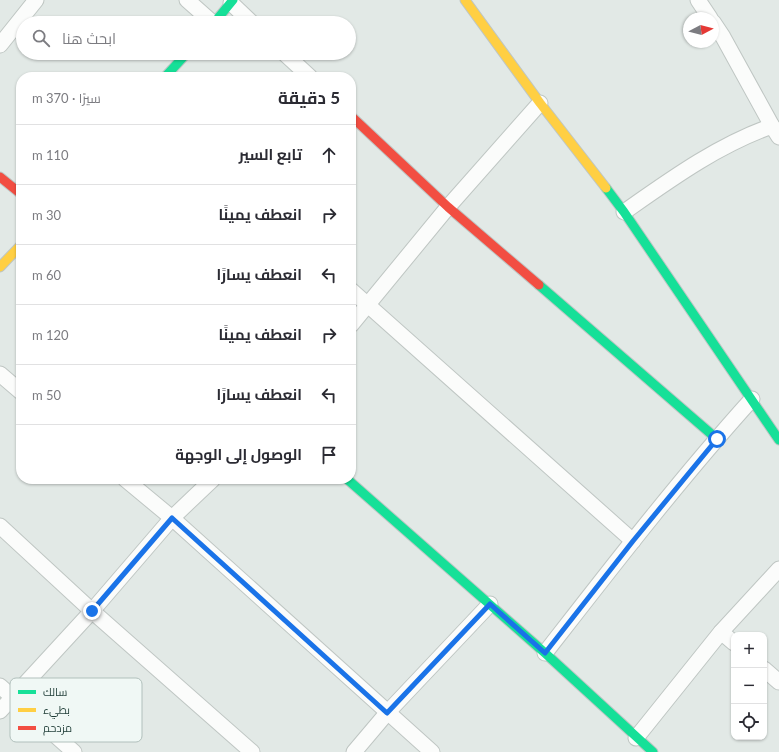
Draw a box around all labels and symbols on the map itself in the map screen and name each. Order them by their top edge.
north arrow [683,12,719,48]
route start [708,430,726,448]
route end [83,602,101,620]
legend [10,678,142,742]
text: سالك [43,685,67,698]
text: بطيء [43,703,70,719]
text: مزدحم [43,721,72,736]

